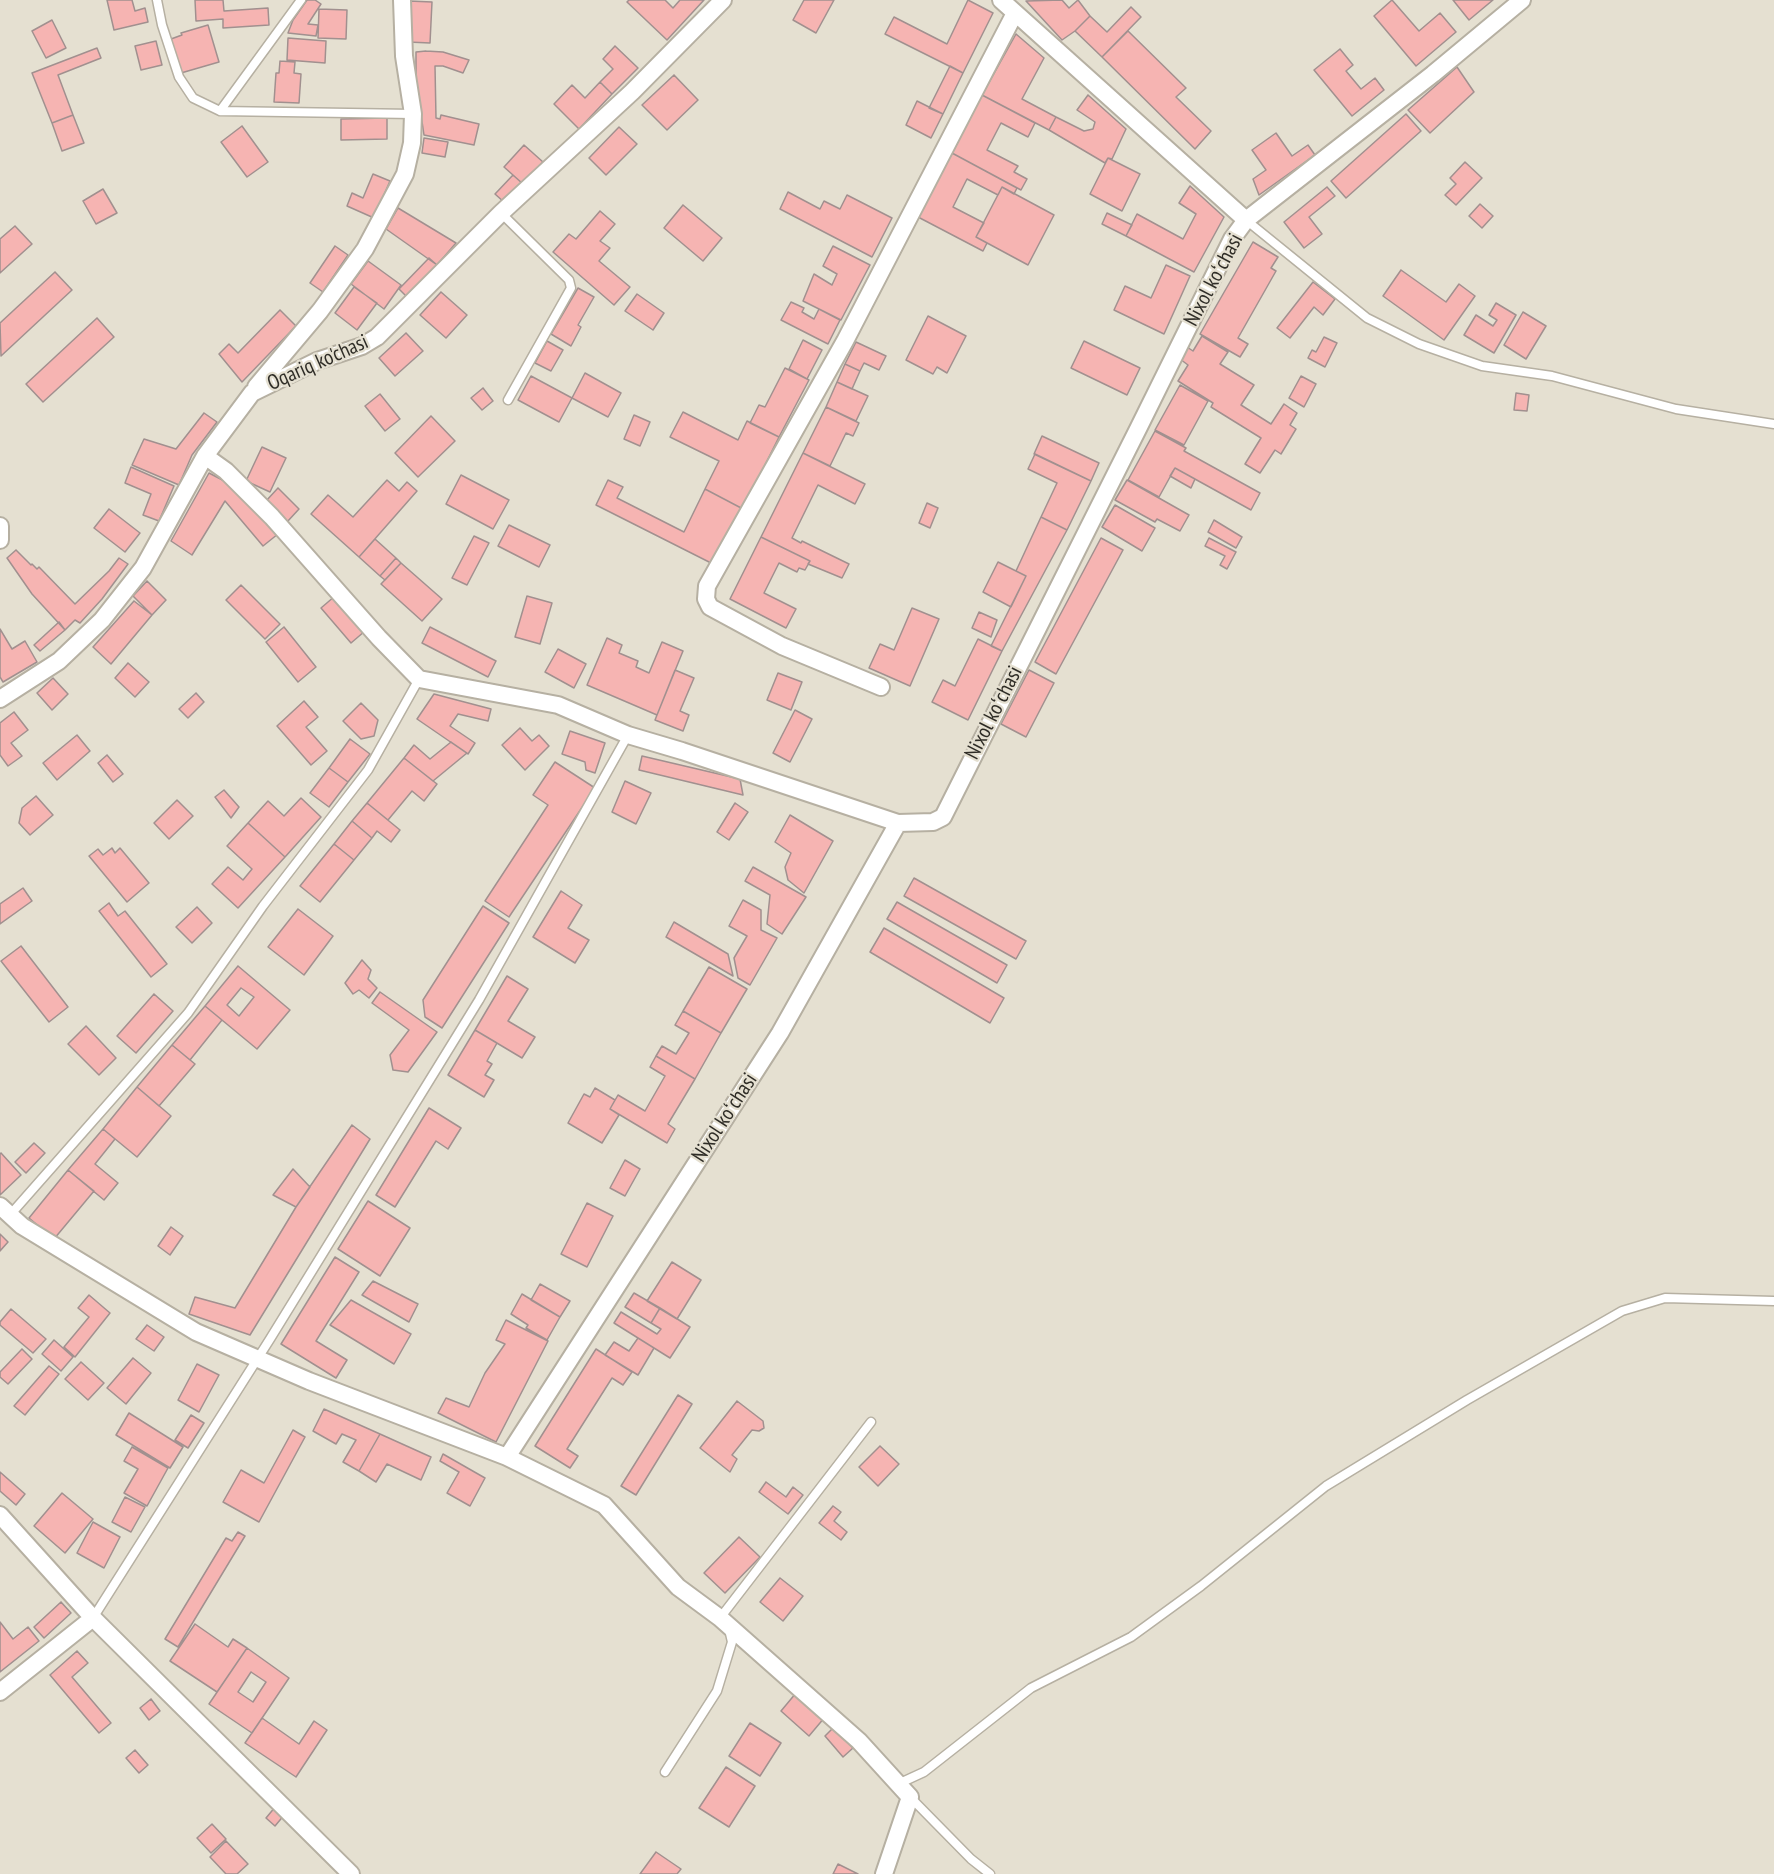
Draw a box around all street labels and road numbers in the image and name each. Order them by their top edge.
street label: Nixol koʻchasi [1179,230,1249,330]
street label: Oqariq ko'chasi [264,330,372,396]
street label: Nixol koʻchasi [960,662,1028,764]
street label: Nixol koʻchasi [687,1069,763,1167]

